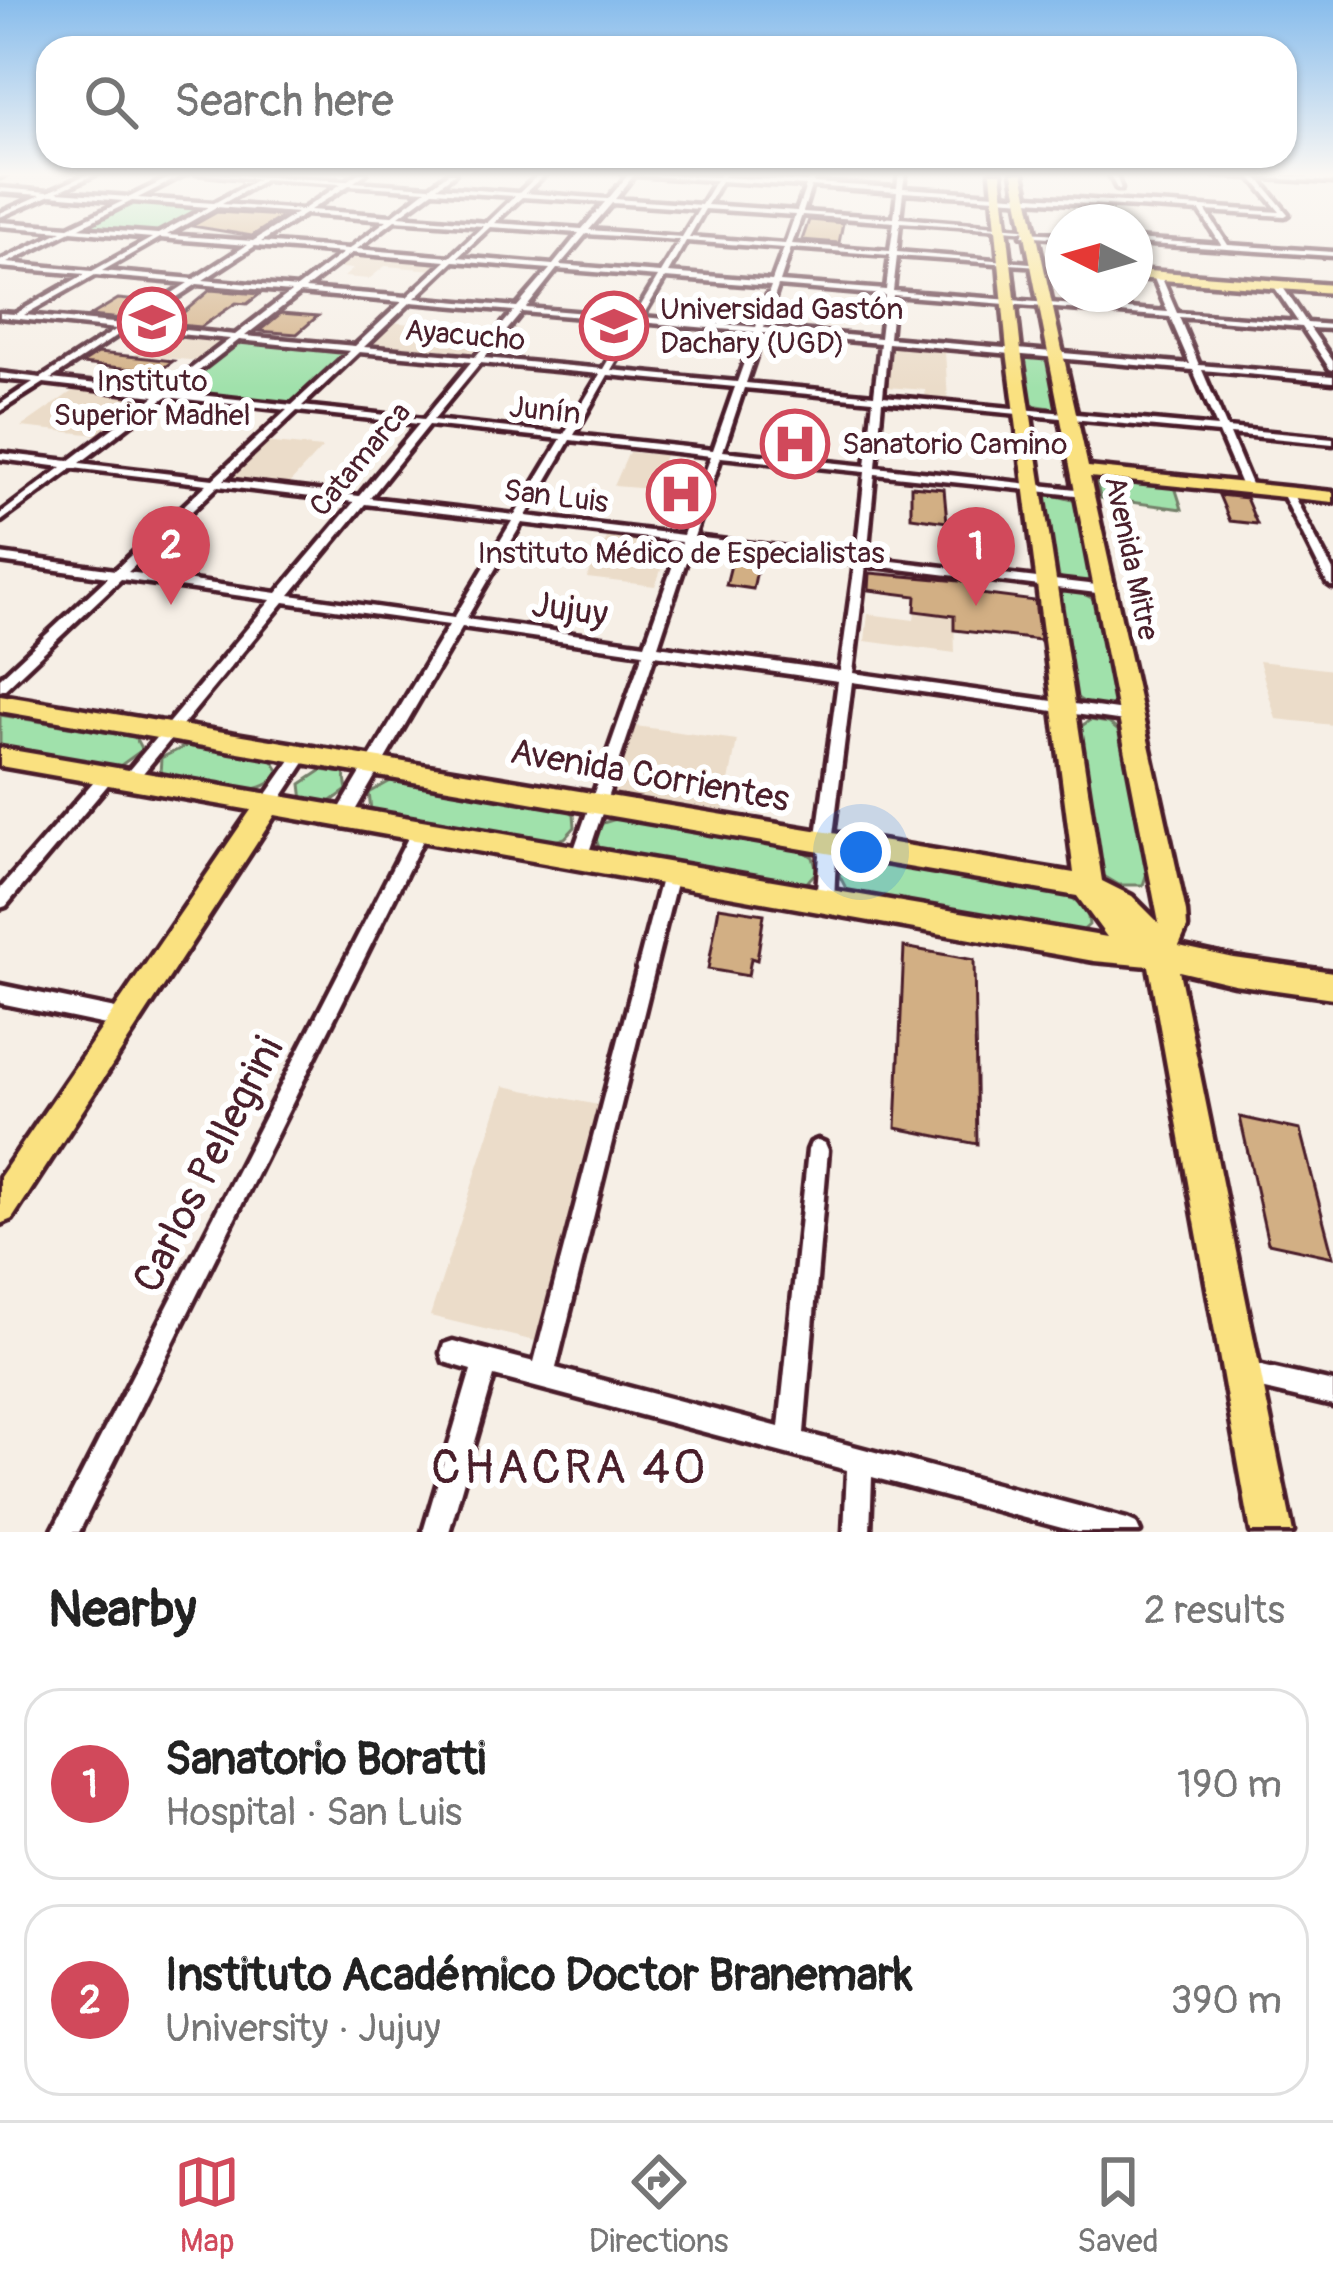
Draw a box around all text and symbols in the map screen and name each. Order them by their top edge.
search box [36,36,1297,168]
icon: search [78,69,144,135]
text: Search here [174,74,394,130]
north arrow [1045,204,1153,312]
school or university icon: Instituto Superior Madhel [117,287,187,357]
school or university icon: Universidad Gastón Dachary (UGD) [579,291,649,361]
place label: Universidad Gastón Dachary (UGD) [660,291,903,362]
street label: Ayacucho [403,312,527,359]
place label: Instituto Superior Madhel [53,363,251,434]
street label: Junín [507,388,583,433]
street label: Catamarca [302,395,419,524]
hospital icon: Sanatorio Camino [760,409,830,479]
place label: Sanatorio Camino [842,426,1067,463]
hospital icon: Instituto Médico de Especialistas [646,459,716,529]
street label: San Luis [502,472,610,521]
street label: Avenida Mitre [1096,473,1167,644]
pin: 2 [132,506,210,605]
pin: 1 [937,507,1015,606]
place label: Instituto Médico de Especialistas [477,535,885,572]
street label: Jujuy [529,582,611,637]
street label: Avenida Corrientes [507,729,793,822]
your location [831,822,891,882]
street label: Carlos Pellegrini [122,1028,295,1301]
district label: CHACRA 40 [431,1438,709,1498]
text: Nearby [48,1578,196,1642]
text: 2 results [1144,1586,1285,1635]
text: Sanatorio Boratti [165,1732,486,1788]
text: 1 [82,1760,98,1809]
text: 190 m [1177,1760,1282,1809]
text: Hospital · San Luis [165,1788,462,1837]
text: Instituto Académico Doctor Branemark [165,1948,913,2004]
text: 2 [79,1976,101,2025]
text: 390 m [1170,1976,1282,2025]
text: University · Jujuy [165,2004,441,2053]
tab: Map [174,2149,240,2262]
tab: Directions [589,2149,729,2262]
tab: Saved [1077,2149,1159,2262]

